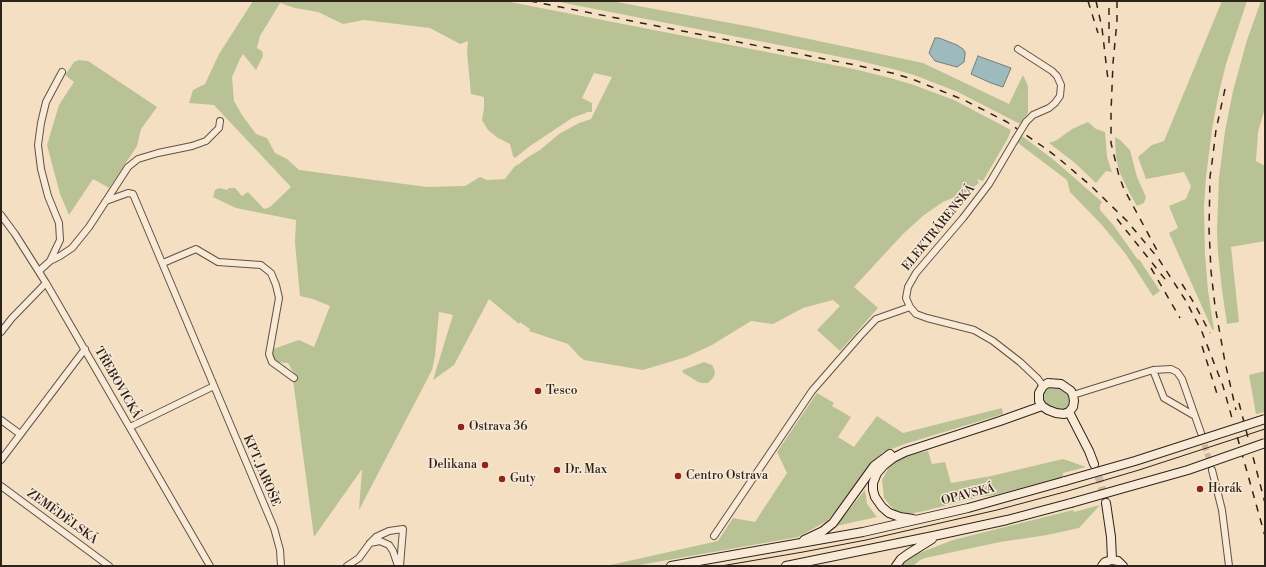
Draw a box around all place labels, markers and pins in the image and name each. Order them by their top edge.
place label: Tesco [546,384,577,398]
marker: Tesco [533,386,543,396]
place label: Ostrava 36 [469,420,527,434]
marker: Ostrava 36 [456,422,466,432]
place label: Delikana [428,458,477,472]
marker: Delikana [480,460,490,470]
place label: Dr. Max [565,463,607,477]
marker: Dr. Max [552,465,562,475]
place label: Centro Ostrava [686,469,768,483]
marker: Centro Ostrava [673,471,683,481]
place label: Guty [510,472,536,486]
marker: Guty [497,474,507,484]
place label: Horák [1208,482,1242,496]
marker: Horák [1195,484,1205,494]

